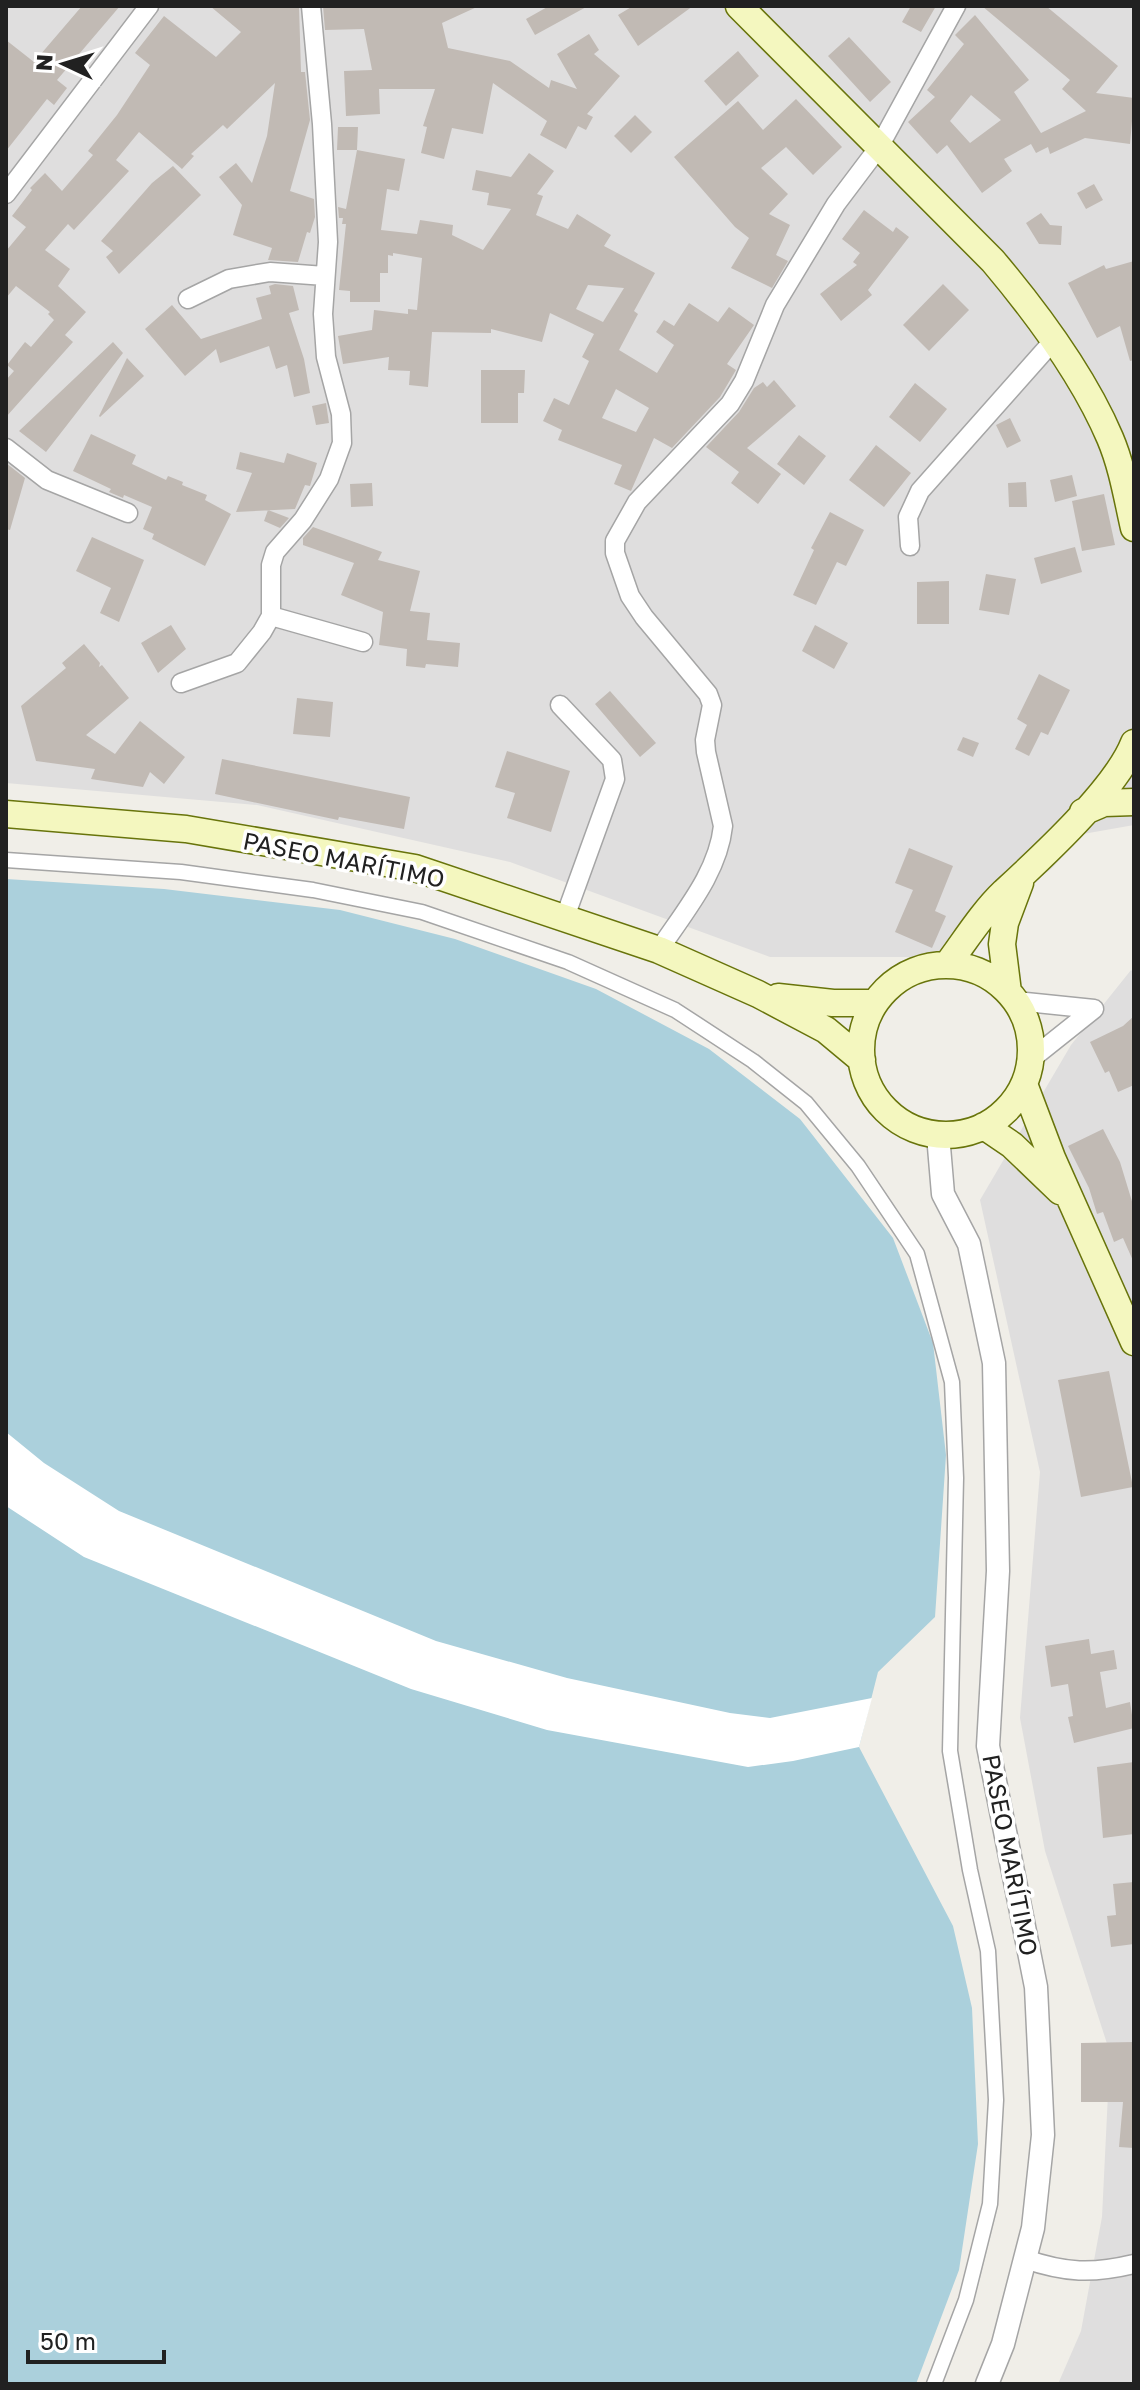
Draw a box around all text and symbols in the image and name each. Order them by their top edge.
north arrow [24,24,104,104]
text: N [29,53,58,72]
street label: PASEO MARÍTIMO [241,825,447,893]
street label: PASEO MARÍTIMO [977,1752,1045,1958]
scale bar [28,2314,164,2364]
text: 50 m [40,2326,96,2355]

